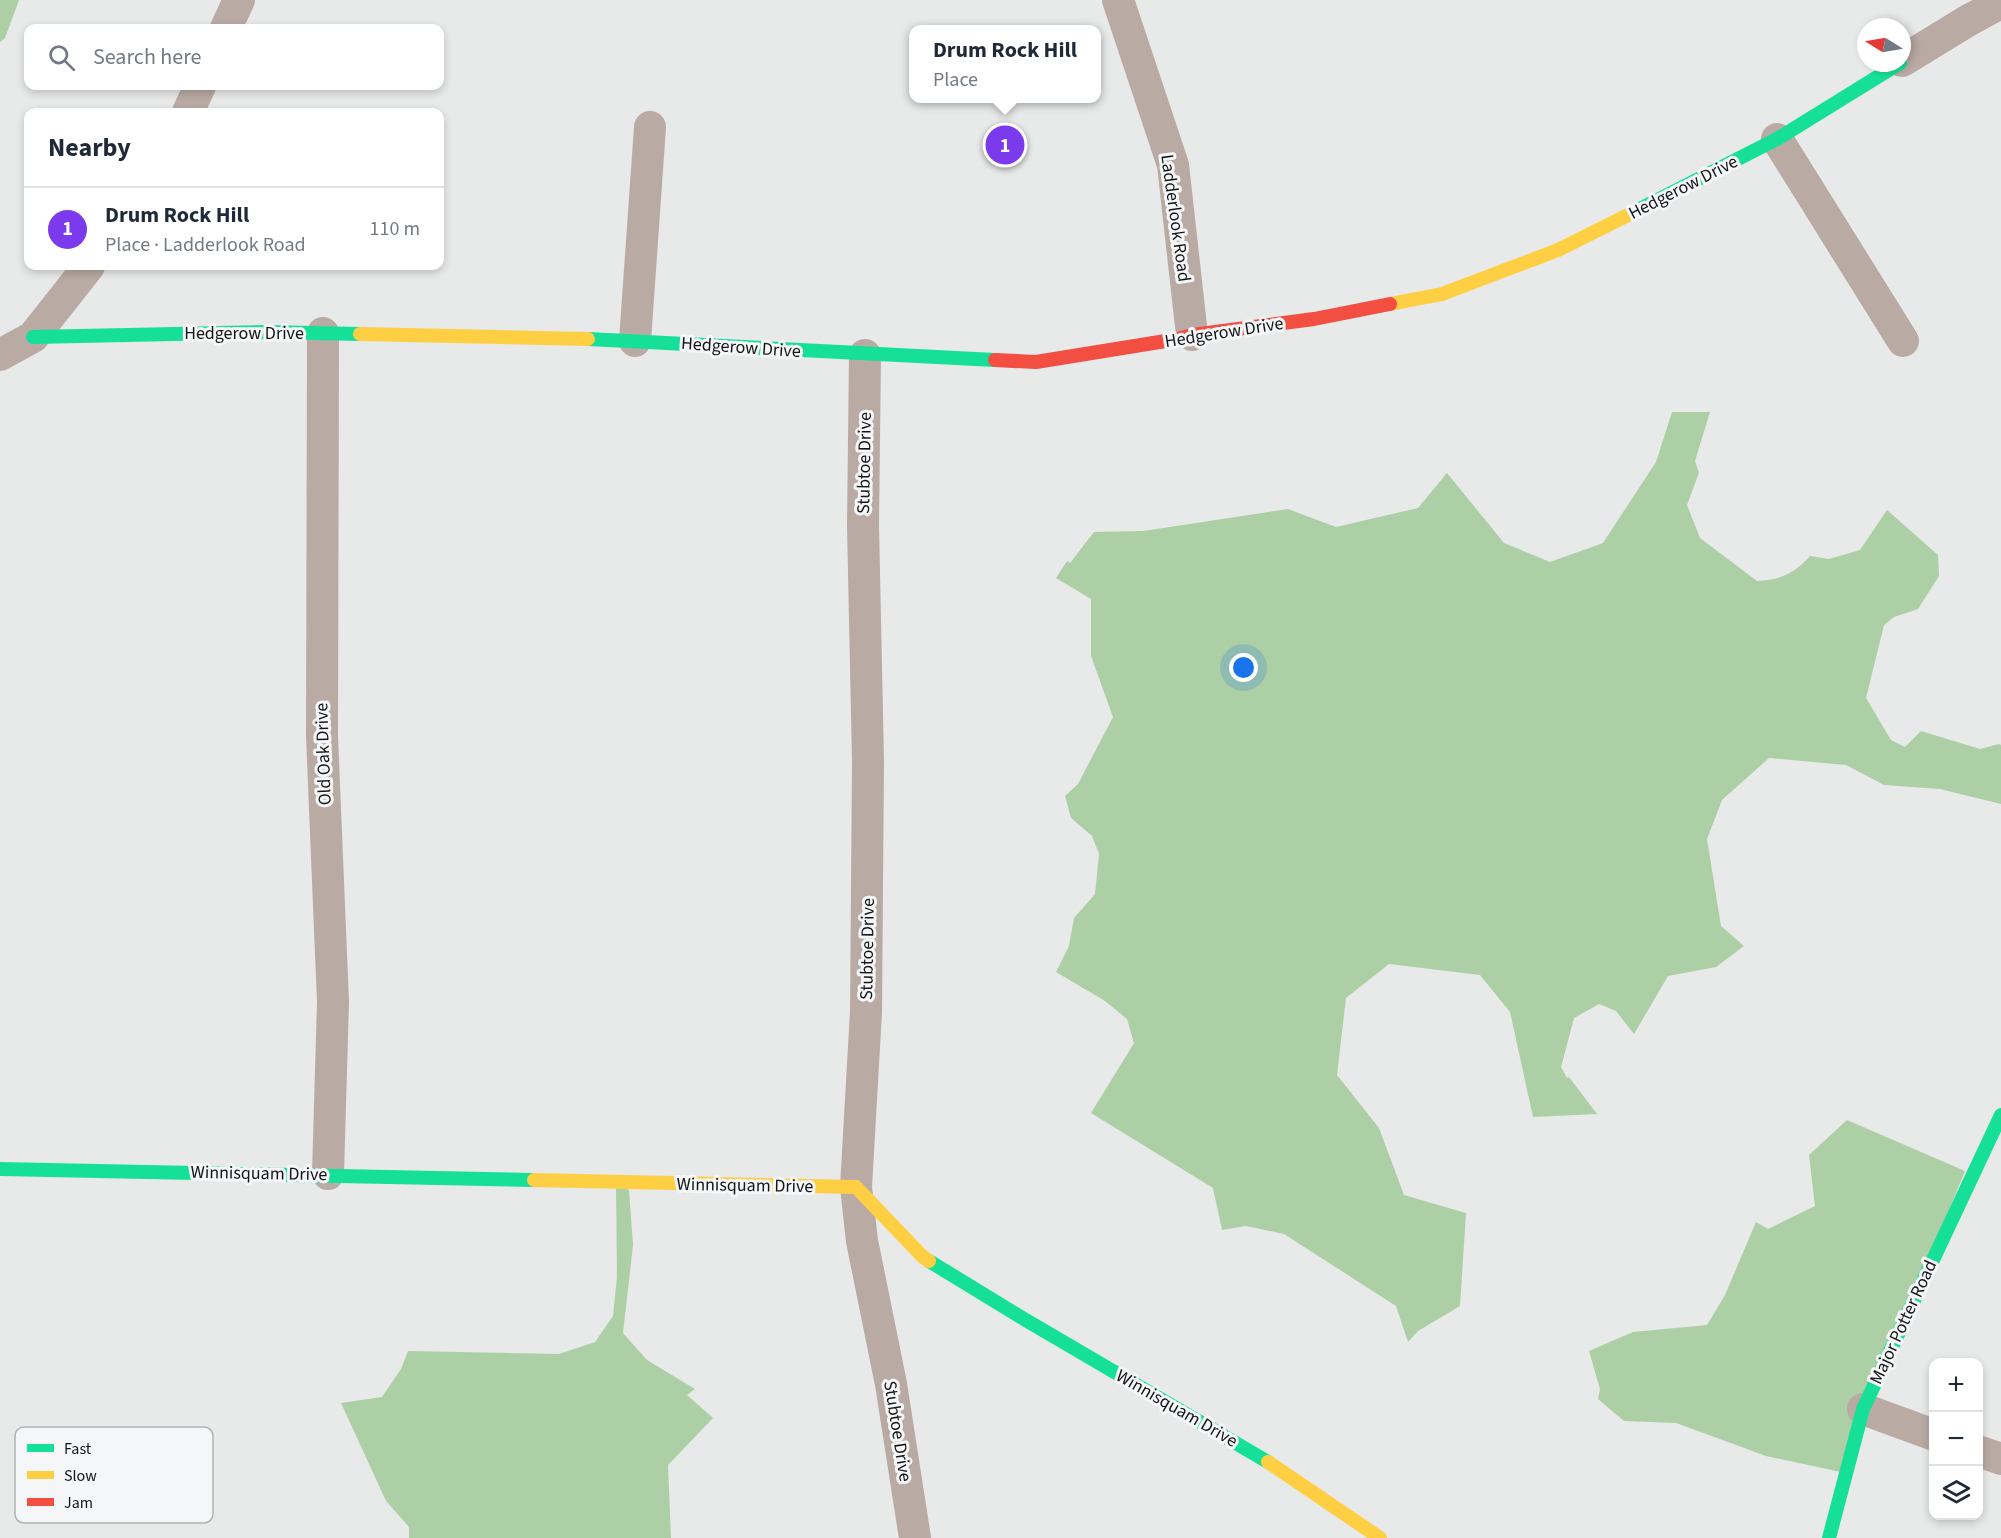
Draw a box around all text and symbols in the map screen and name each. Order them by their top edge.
north arrow [1857,18,1911,72]
search box [24,24,444,90]
popup [909,25,1101,103]
text: Drum Rock Hill [933,34,1077,66]
icon: search [45,41,78,74]
text: Search here [93,41,201,73]
text: Place [933,66,978,94]
pin: 1 [986,122,1024,168]
text: Nearby [48,129,131,166]
street label: Hedgerow Drive [1624,149,1742,226]
street label: Ladderlook Road [1154,153,1197,283]
text: Drum Rock Hill [105,199,249,231]
text: 1 [62,215,73,243]
text: 110 m [370,215,420,243]
text: Place · Ladderlook Road [105,231,306,259]
street label: Hedgerow Drive [1163,311,1285,354]
street label: Hedgerow Drive [184,321,304,346]
street label: Hedgerow Drive [680,331,802,364]
street label: Stubtoe Drive [851,412,878,514]
your location [1229,653,1258,682]
street label: Old Oak Drive [309,702,338,806]
street label: Stubtoe Drive [854,898,881,1000]
street label: Winnisquam Drive [190,1160,328,1187]
street label: Winnisquam Drive [676,1172,814,1199]
street label: Major Potter Road [1864,1256,1943,1388]
map controls [1929,1358,1983,1520]
button: + [1929,1358,1983,1412]
street label: Winnisquam Drive [1111,1363,1242,1453]
street label: Stubtoe Drive [877,1379,918,1483]
button: − [1929,1412,1983,1466]
legend [15,1427,213,1523]
text: Fast [64,1438,92,1460]
text: Slow [64,1465,97,1487]
button: layers [1929,1466,1983,1520]
text: Jam [64,1492,93,1514]

